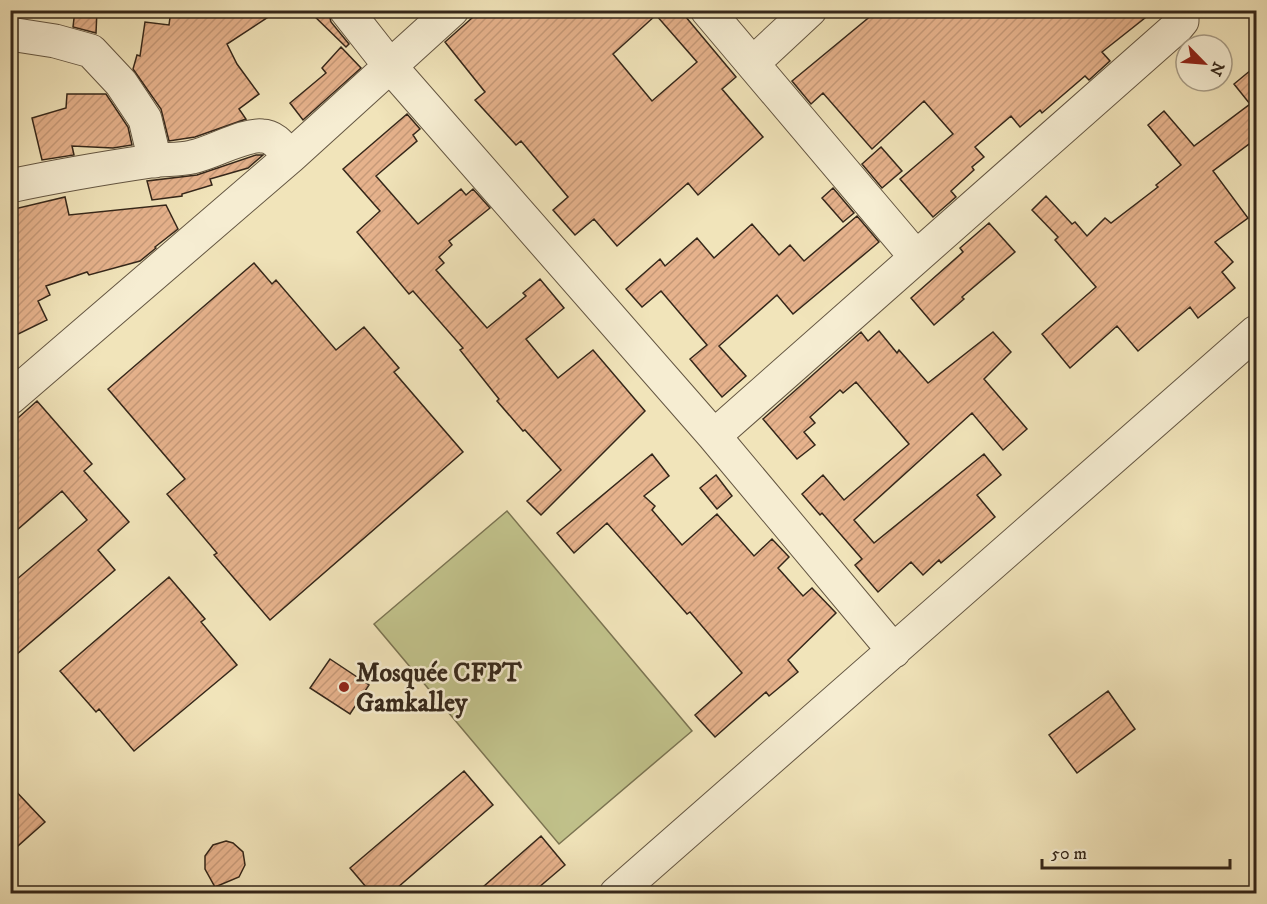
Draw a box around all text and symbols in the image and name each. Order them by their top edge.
north arrow [1174,33,1234,93]
text: N [1205,59,1229,79]
place label: Mosquée CFPT Gamkalley [356,657,522,720]
marker: Mosquée CFPT Gamkalley [337,680,351,694]
scale bar [1042,832,1230,870]
text: 50 m [1051,843,1087,865]

